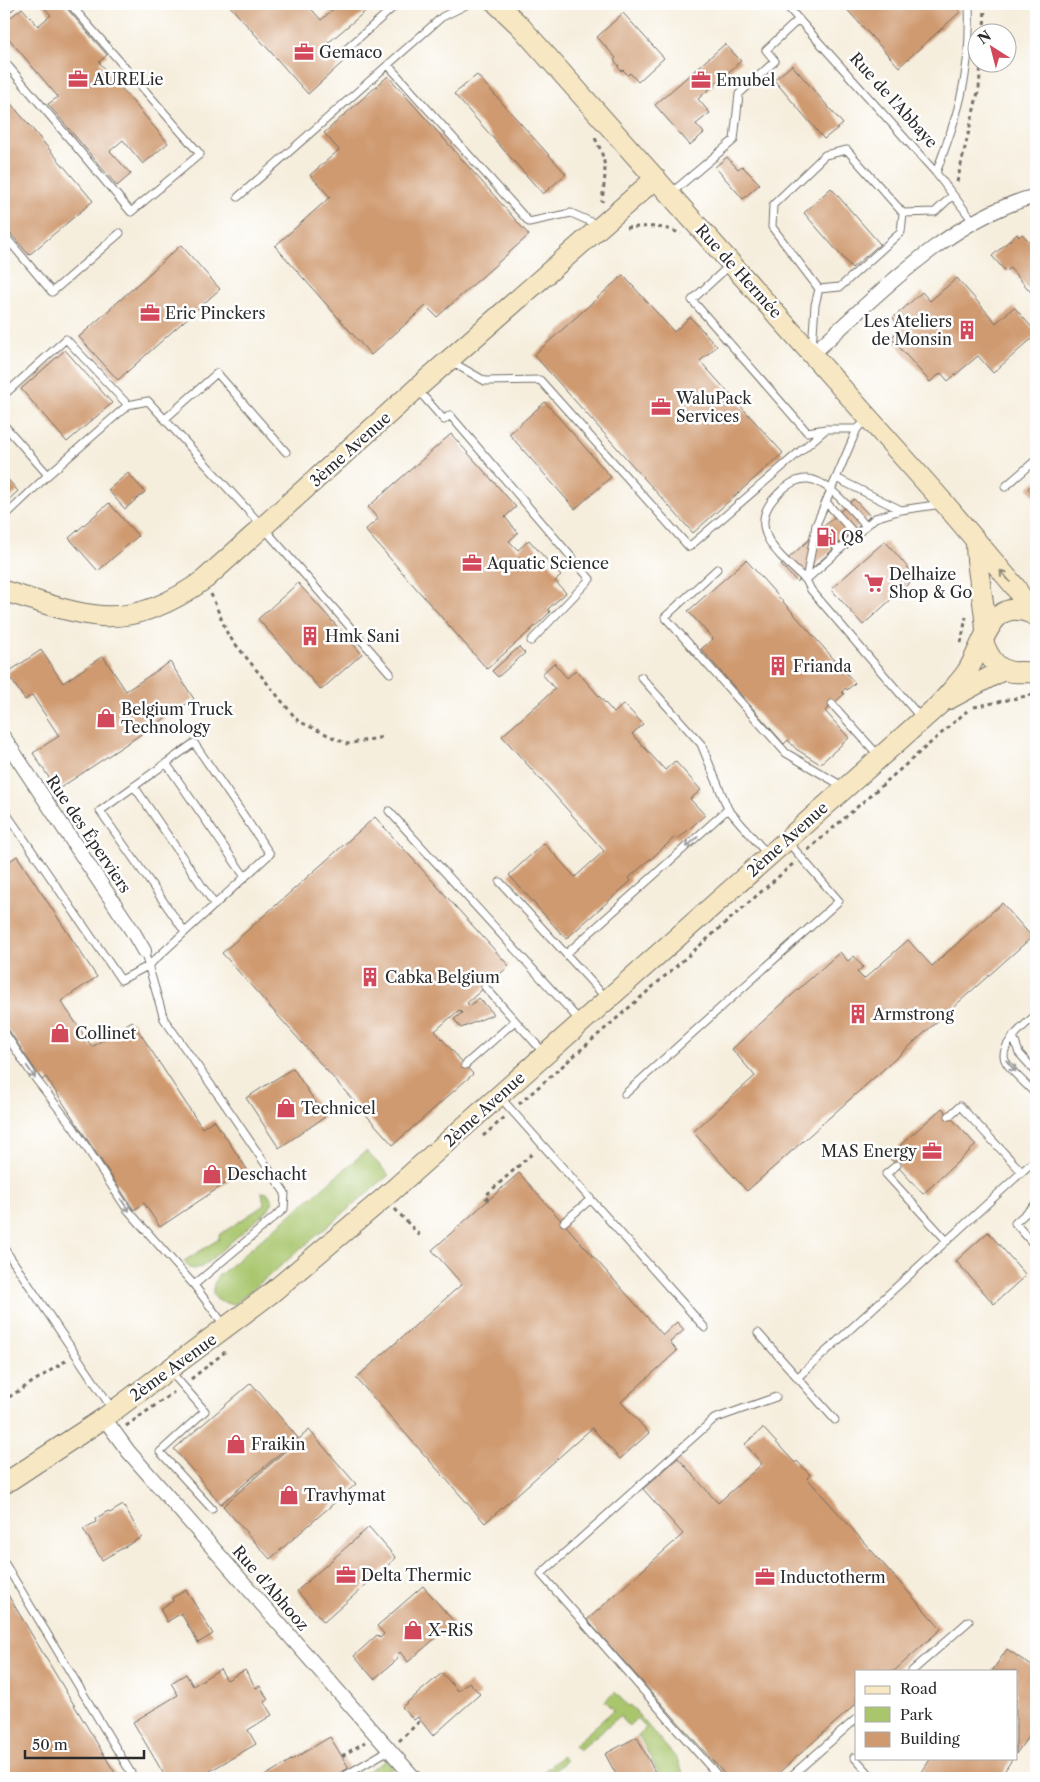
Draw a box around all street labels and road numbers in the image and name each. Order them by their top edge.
street label: Rue de l'Abbaye [846,48,942,152]
street label: Rue de Hermée [692,220,786,322]
street label: 3ème Avenue [305,407,395,491]
street label: Rue des Éperviers [42,771,136,897]
street label: 2ème Avenue [742,797,832,881]
street label: 2ème Avenue [439,1067,529,1151]
street label: 2ème Avenue [126,1329,220,1405]
street label: Rue d'Abhooz [229,1541,313,1635]

